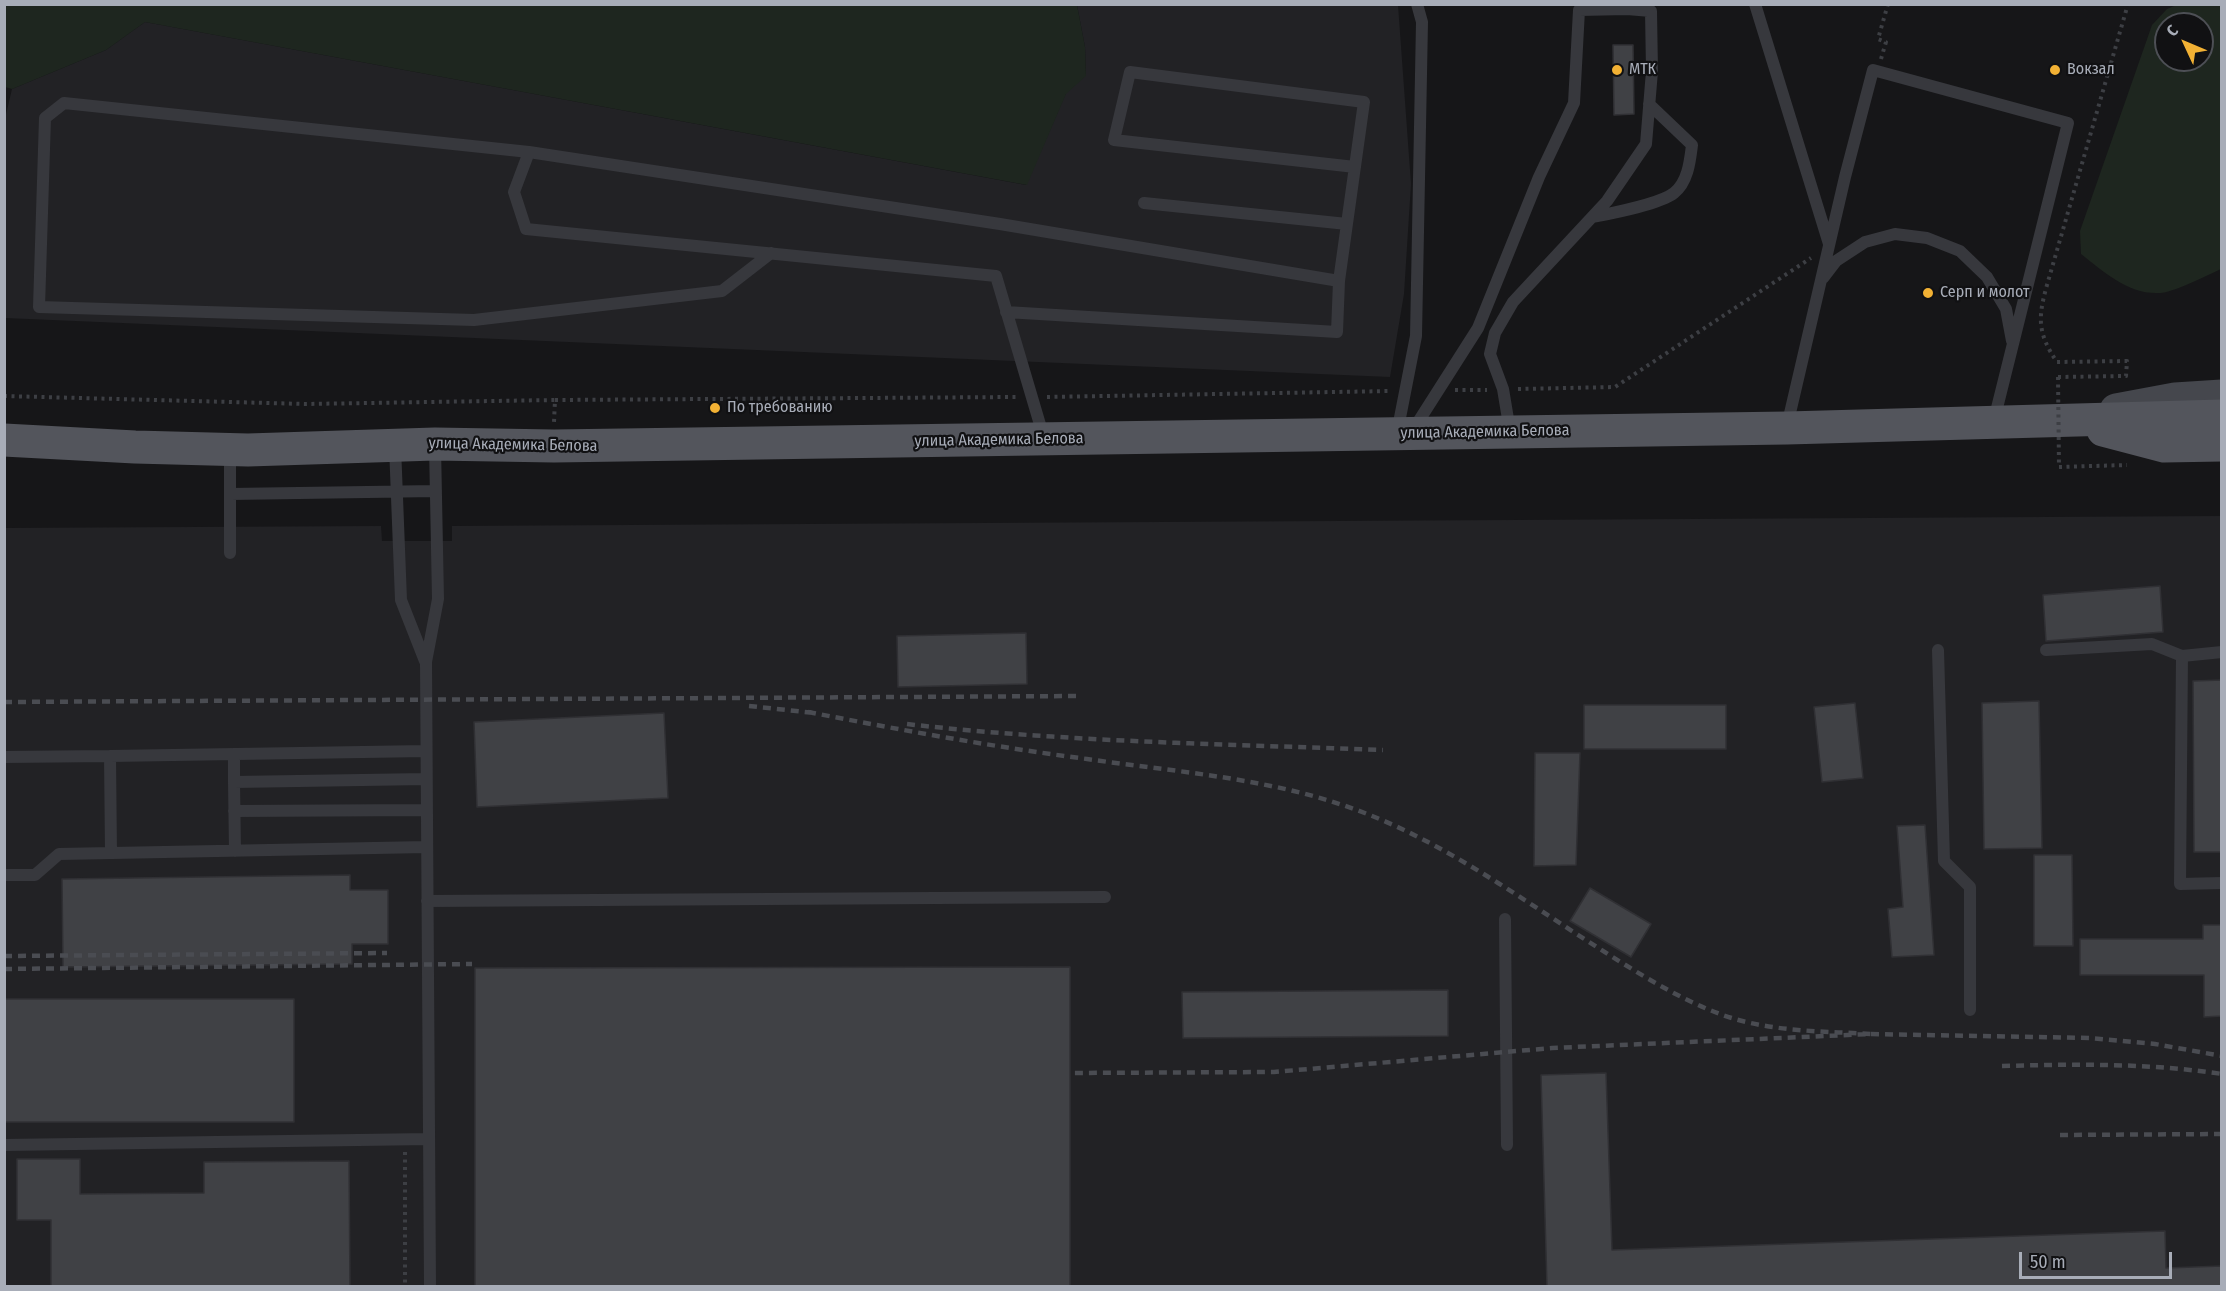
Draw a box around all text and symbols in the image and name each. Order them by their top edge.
north arrow [2154,12,2214,72]
text: С [2162,21,2182,40]
place label: МТК [1629,60,1656,80]
place label: Вокзал [2067,60,2115,80]
marker: МТК [1610,63,1624,77]
marker: Вокзал [2048,63,2062,77]
place label: Серп и молот [1940,283,2030,303]
marker: Серп и молот [1921,286,1935,300]
place label: По требованию [727,398,833,418]
marker: По требованию [708,401,722,415]
street label: улица Академика Белова [1400,421,1570,443]
street label: улица Академика Белова [914,429,1084,451]
street label: улица Академика Белова [428,434,598,456]
scale bar [2022,1240,2175,1278]
text: 50 m [2030,1251,2066,1273]

